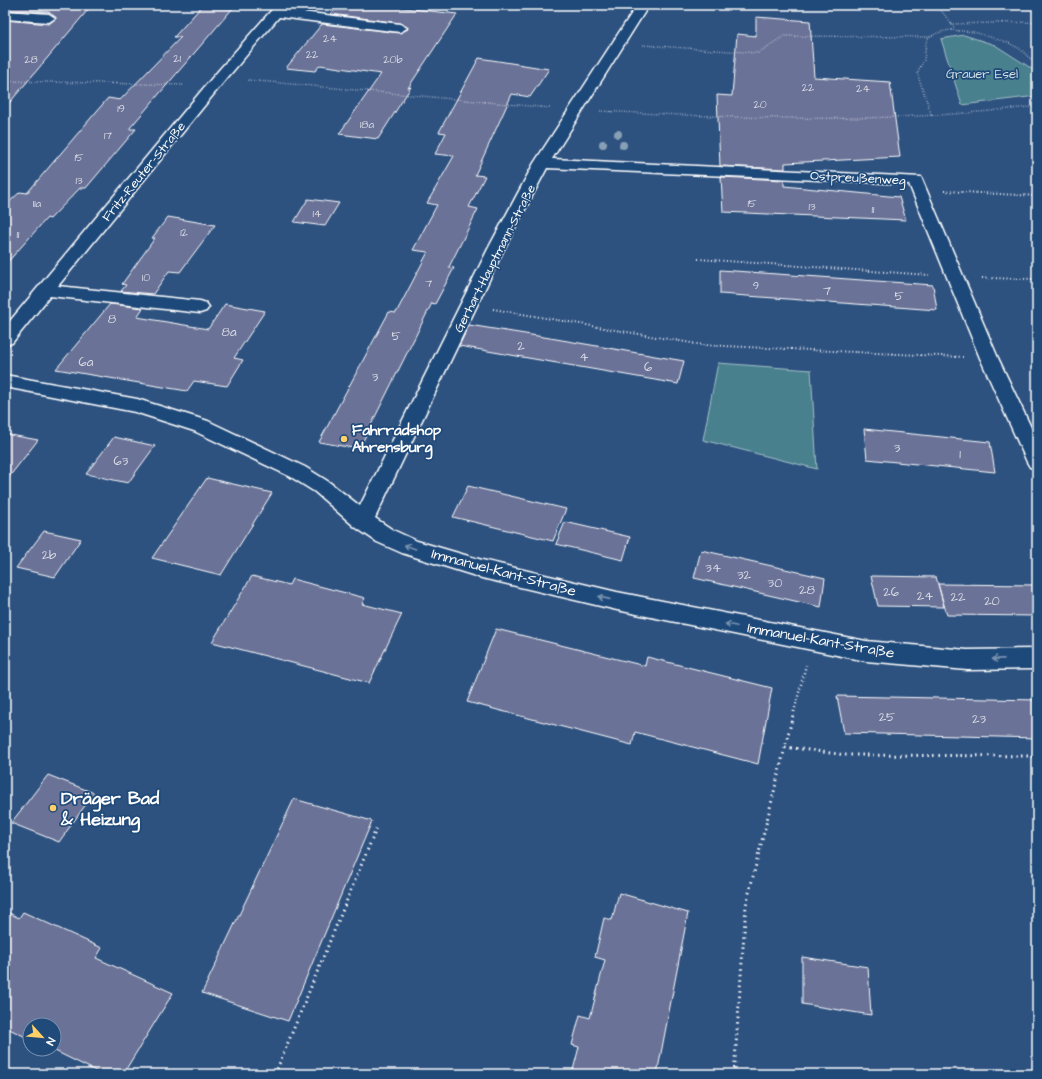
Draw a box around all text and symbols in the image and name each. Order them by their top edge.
house number: 24 [323,31,337,46]
house number: 22 [306,47,319,62]
house number: 21 [173,51,181,66]
house number: 28 [24,52,38,67]
house number: 20b [383,52,403,67]
park label: Grauer Esel [946,65,1018,83]
house number: 22 [802,80,815,95]
house number: 24 [856,81,870,96]
house number: 20 [753,97,767,112]
house number: 19 [117,101,125,116]
house number: 18a [360,117,374,132]
street label: Fritz-Reuter-Straße [98,118,190,225]
house number: 17 [104,128,112,143]
house number: 15 [74,150,84,165]
street label: Ostpreußenweg [810,167,906,191]
house number: 13 [75,173,83,188]
street label: Gerhart-Hauptmann-Straße [450,181,540,335]
house number: 11a [33,196,42,211]
house number: 15 [747,196,757,211]
house number: 13 [808,199,816,214]
house number: 11 [872,202,875,217]
house number: 14 [313,206,322,221]
house number: 12 [180,225,189,240]
house number: 11 [17,227,20,242]
house number: 10 [142,270,150,285]
house number: 7 [426,276,433,291]
house number: 9 [753,278,759,293]
house number: 7 [823,282,831,300]
house number: 5 [894,287,904,305]
house number: 8 [108,310,117,328]
house number: 8a [221,323,237,341]
house number: 5 [391,327,401,345]
house number: 2 [517,337,525,355]
house number: 4 [580,348,589,366]
house number: 6a [79,353,94,371]
house number: 6 [644,358,652,376]
house number: 3 [372,368,379,386]
place label: Fahrradshop Ahrensburg [352,420,442,460]
marker: Fahrradshop Ahrensburg [339,434,349,444]
house number: 3 [894,439,901,457]
house number: 1 [959,445,961,463]
house number: 63 [114,452,129,470]
one-way arrow [404,543,417,550]
street label: Immanuel-Kant-Straße [429,543,578,602]
house number: 2b [42,546,57,564]
house number: 34 [705,559,721,577]
house number: 32 [737,566,752,584]
house number: 30 [768,574,782,592]
house number: 28 [799,581,816,599]
house number: 26 [883,583,899,601]
house number: 24 [917,587,933,605]
house number: 22 [951,588,966,606]
house number: 20 [984,592,1000,610]
one-way arrow [598,593,611,601]
street label: Immanuel-Kant-Straße [746,617,896,664]
one-way arrow [725,620,738,628]
one-way arrow [992,655,1005,663]
house number: 25 [879,708,895,726]
house number: 23 [972,710,986,728]
place label: Dräger Bad & Heizung [60,786,160,833]
marker: Dräger Bad & Heizung [48,803,58,813]
north arrow [22,1017,62,1057]
text: N [42,1035,59,1048]

